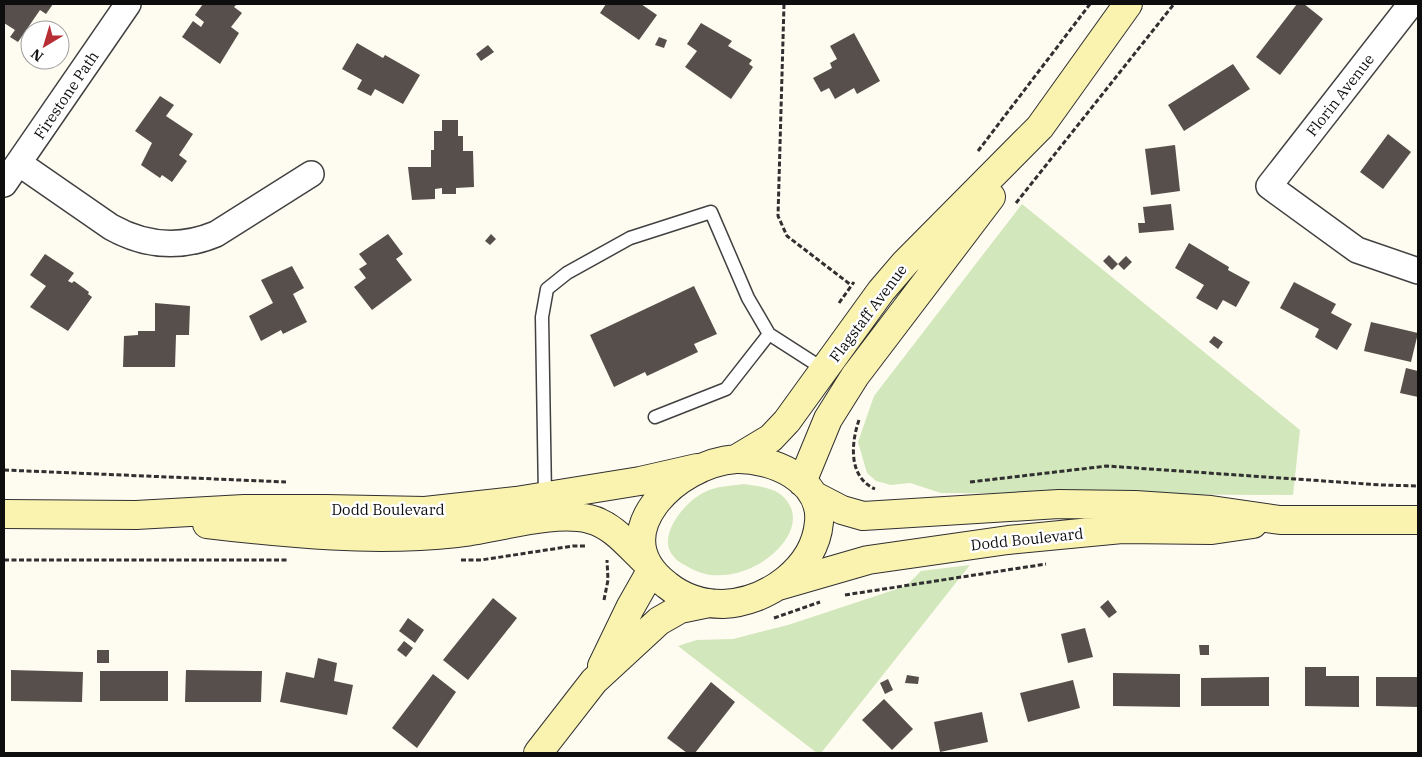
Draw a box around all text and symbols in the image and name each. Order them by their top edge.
north arrow [20,20,70,70]
text: N [27,45,47,66]
street label: Firestone Path [30,47,102,143]
street label: Florin Avenue [1302,50,1378,140]
street label: Flagstaff Avenue [825,260,911,366]
street label: Dodd Boulevard [331,500,445,519]
street label: Dodd Boulevard [970,524,1084,554]

